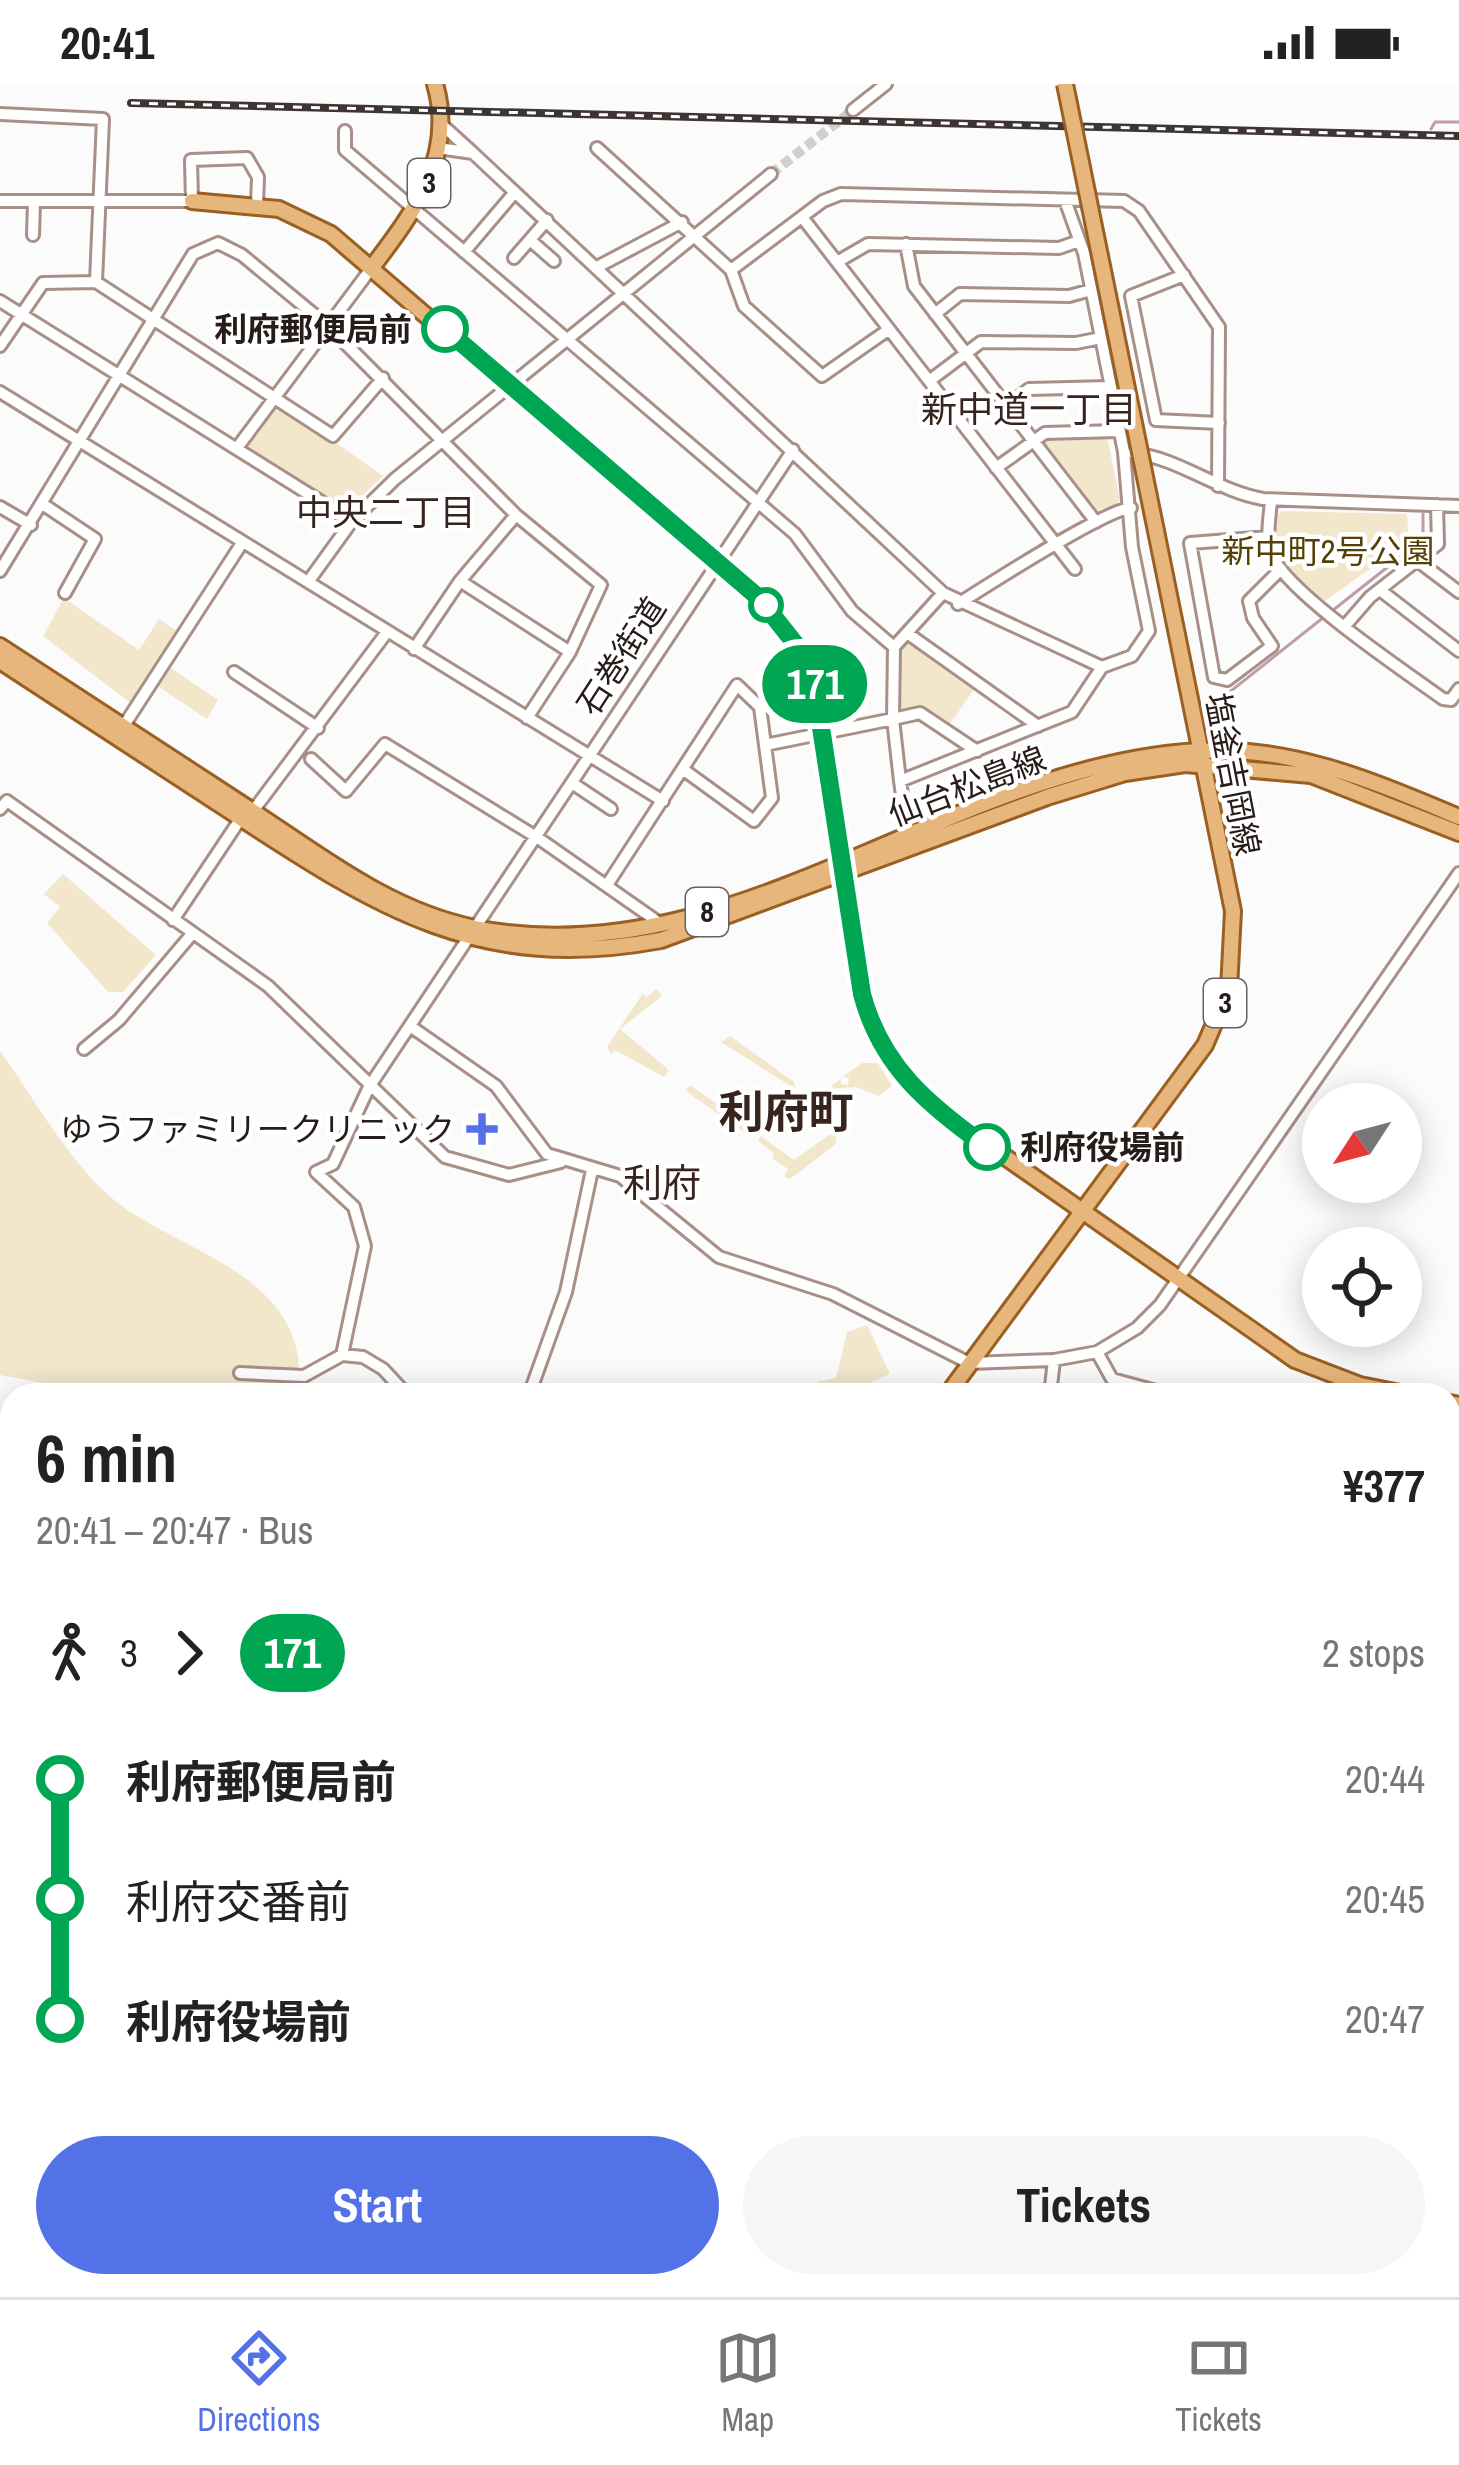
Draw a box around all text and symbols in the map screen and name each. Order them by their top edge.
text: 20:41 [60,12,154,73]
road number: 3 [408,159,450,207]
place label: 利府郵便局前 [214,307,412,351]
marker: 利府郵便局前 [423,307,467,351]
district label: 新中道一丁目 [921,385,1137,433]
district label: 中央二丁目 [296,488,476,536]
park label: 新中町2号公園 [1221,529,1435,573]
street label: 石巻街道 [567,589,675,723]
unlabelled marker [750,589,782,621]
line badge: 171 [746,645,884,723]
text: 171 [786,656,844,712]
street label: 塩釜吉岡線 [1196,689,1270,859]
street label: 仙台松島線 [882,736,1052,836]
road number: 8 [686,888,728,936]
road number: 3 [1204,979,1246,1027]
district label: 利府町 [718,1081,854,1142]
north arrow [1302,1083,1422,1203]
map controls [1302,1083,1422,1347]
place label: ゆうファミリークリニック [60,1107,455,1151]
marker: ゆうファミリークリニック [466,1113,498,1145]
marker: 利府役場前 [965,1125,1009,1169]
place label: 利府役場前 [1020,1125,1185,1169]
district label: 利府 [623,1157,701,1209]
button: locate [1302,1227,1422,1347]
text: 6 min [36,1414,177,1503]
text: ¥377 [1343,1455,1425,1516]
text: 20:41 – 20:47 · Bus [36,1504,313,1556]
icon: walk [36,1620,102,1686]
icon: forward [156,1620,222,1686]
text: 171 [264,1625,321,1681]
text: 3 [120,1627,138,1679]
text: 2 stops [1322,1627,1425,1679]
text: 利府郵便局前 [126,1751,396,1812]
text: 20:44 [1345,1753,1425,1805]
text: 利府交番前 [126,1871,351,1932]
text: 20:45 [1345,1873,1425,1925]
text: 利府役場前 [126,1991,351,2052]
text: 20:47 [1345,1993,1425,2045]
button: Start [36,2136,719,2274]
button: Tickets [743,2136,1425,2274]
tab: Directions [197,2325,321,2441]
tab: Map [715,2325,781,2441]
tab: Tickets [1175,2325,1262,2441]

